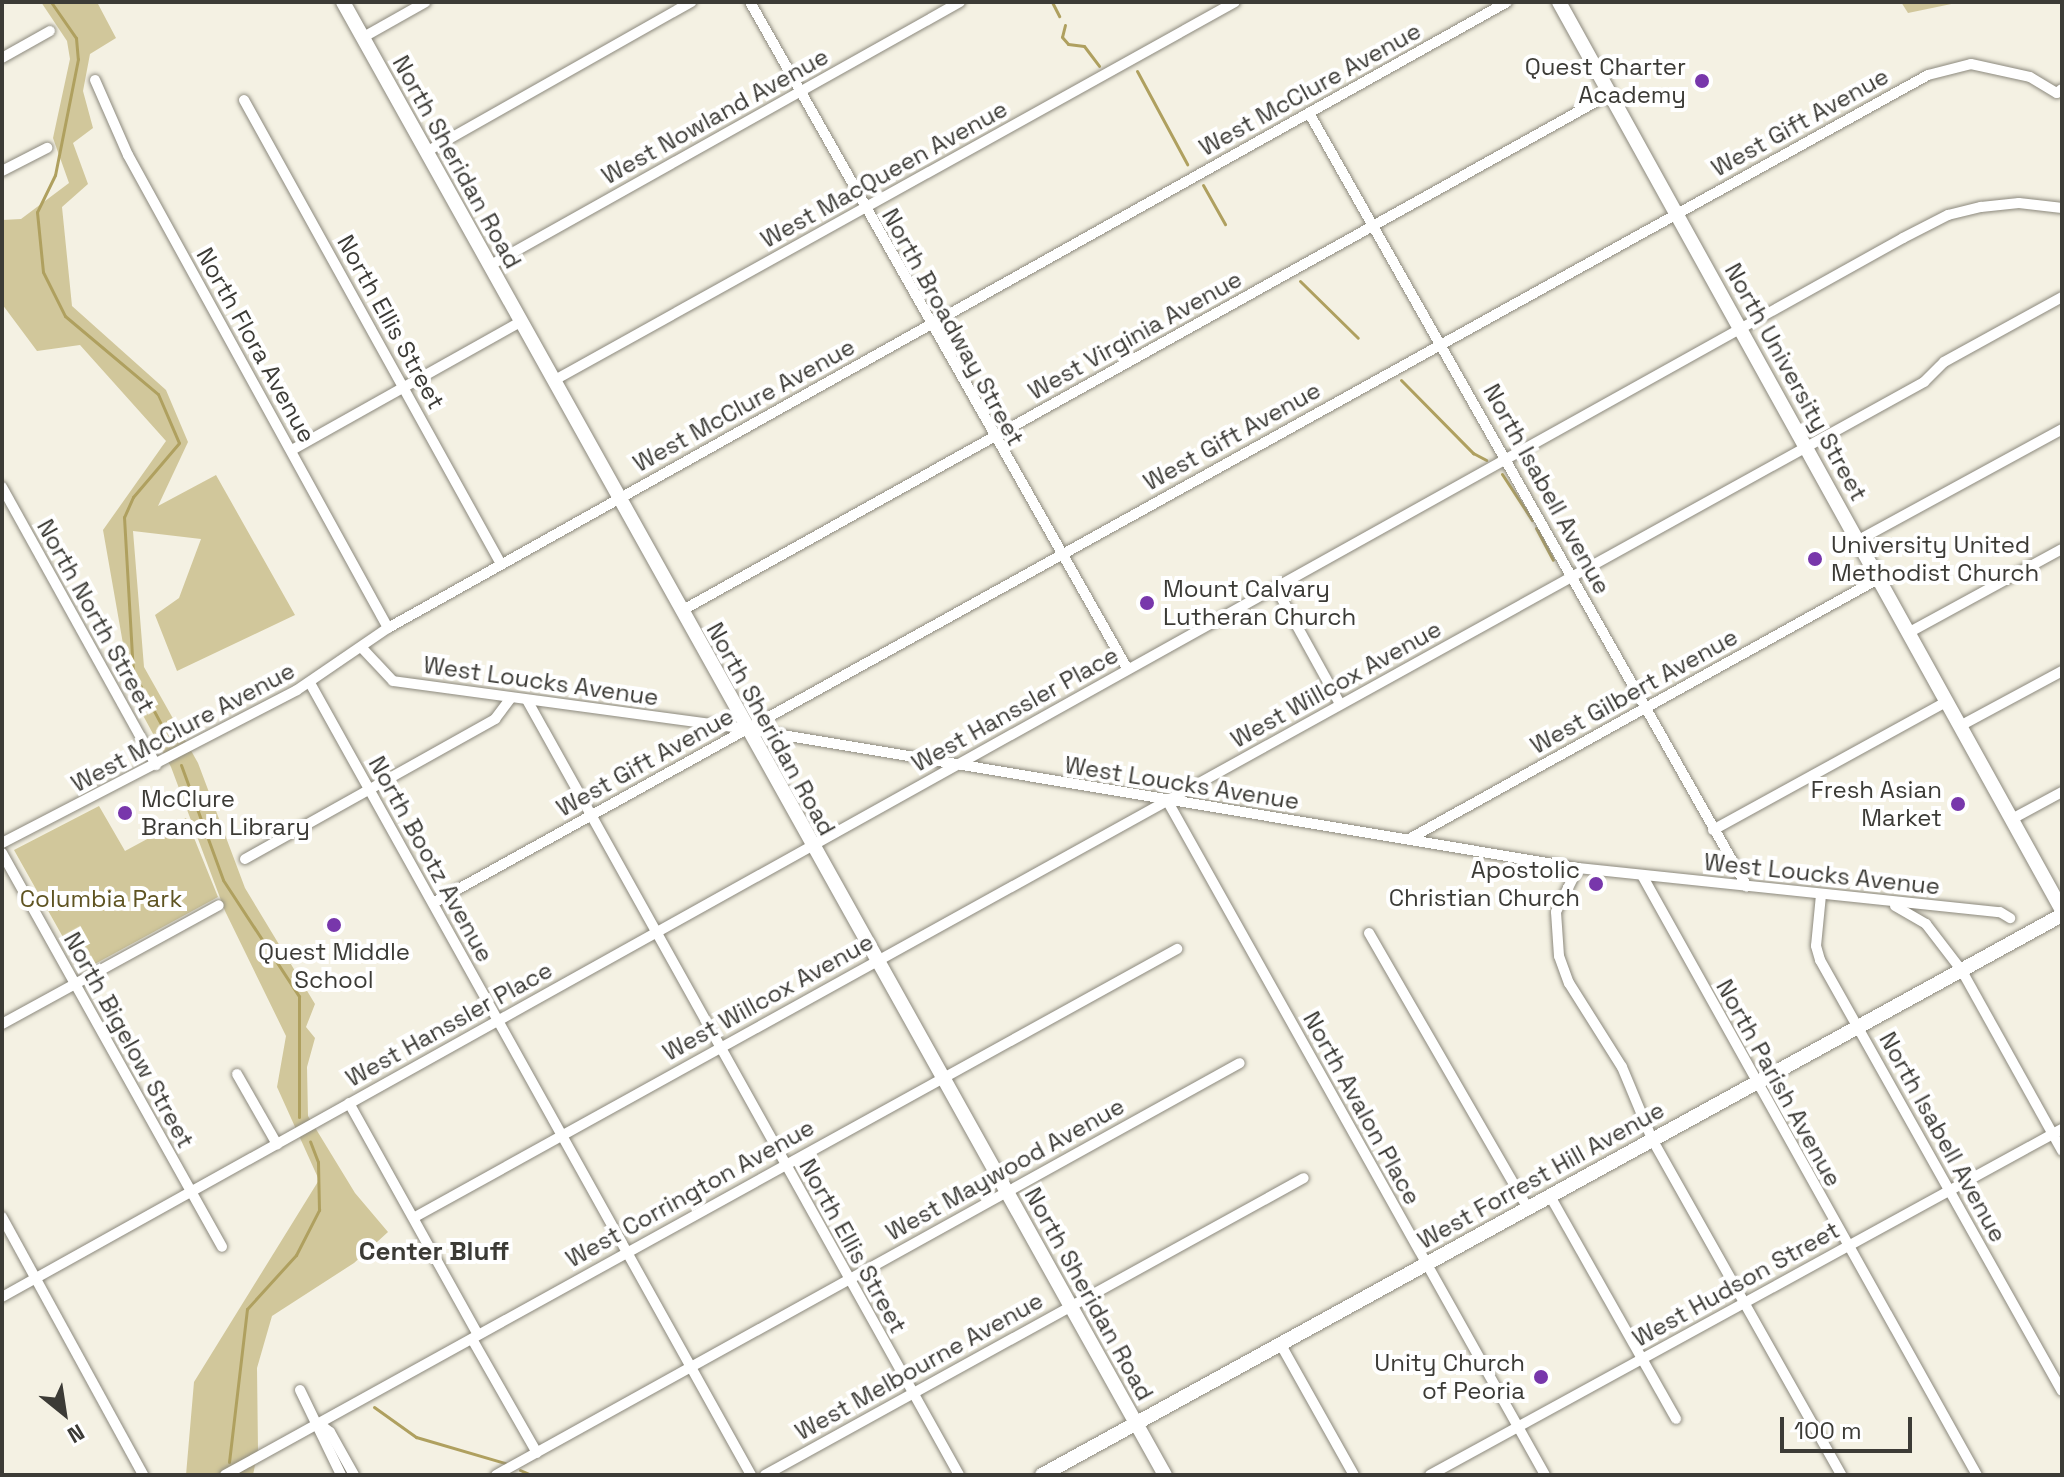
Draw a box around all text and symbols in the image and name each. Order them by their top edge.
street label: West McClure Avenue [1194,16,1426,162]
street label: West Nowland Avenue [597,42,833,190]
street label: North Sheridan Road [386,50,528,274]
place label: Quest Charter Academy [1525,53,1686,109]
street label: West Gift Avenue [1706,61,1894,183]
marker: Quest Charter Academy [1693,72,1711,90]
street label: West MacQueen Avenue [756,94,1012,254]
street label: North Broadway Street [876,203,1030,451]
street label: North Ellis Street [331,230,451,414]
street label: North Flora Avenue [190,242,322,448]
street label: North University Street [1719,258,1873,506]
street label: West Virginia Avenue [1023,264,1247,406]
street label: West McClure Avenue [628,332,860,478]
street label: West Gift Avenue [1138,375,1326,497]
street label: North Isabell Avenue [1477,379,1617,599]
street label: North North Street [31,514,161,718]
place label: University United Methodist Church [1831,531,2039,587]
marker: University United Methodist Church [1806,550,1824,568]
place label: Mount Calvary Lutheran Church [1163,575,1356,631]
marker: Mount Calvary Lutheran Church [1138,594,1156,612]
street label: West Willcox Avenue [1226,614,1446,754]
street label: North Sheridan Road [700,617,842,841]
street label: West Gilbert Avenue [1525,622,1743,760]
street label: West Hanssler Place [907,640,1123,778]
street label: West Loucks Avenue [421,650,661,712]
street label: West McClure Avenue [66,656,300,798]
street label: West Gift Avenue [551,701,739,823]
street label: West Loucks Avenue [1062,750,1302,816]
street label: North Bootz Avenue [362,751,500,967]
place label: Fresh Asian Market [1811,776,1942,832]
place label: McClure Branch Library [141,785,310,841]
marker: Fresh Asian Market [1949,795,1967,813]
marker: McClure Branch Library [116,804,134,822]
street label: West Loucks Avenue [1702,847,1942,901]
place label: Apostolic Christian Church [1389,856,1580,912]
marker: Apostolic Christian Church [1587,875,1605,893]
park label: Columbia Park [20,885,182,913]
marker: Quest Middle School [325,916,343,934]
street label: North Bigelow Street [58,927,200,1153]
street label: West Willcox Avenue [658,927,878,1067]
place label: Quest Middle School [258,938,410,994]
street label: West Hanssler Place [341,955,557,1093]
street label: North Parish Avenue [1710,974,1848,1192]
street label: North Avalon Place [1297,1006,1427,1210]
street label: North Isabell Avenue [1873,1027,2013,1247]
street label: West Maywood Avenue [881,1091,1129,1247]
street label: West Forrest Hill Avenue [1413,1095,1669,1255]
street label: West Corrington Avenue [561,1113,819,1273]
street label: North Ellis Street [793,1154,913,1338]
street label: North Sheridan Road [1018,1182,1160,1406]
street label: West Hudson Street [1628,1215,1844,1353]
district label: Center Bluff [359,1236,509,1268]
street label: West Melbourne Avenue [790,1286,1048,1446]
place label: Unity Church of Peoria [1374,1349,1525,1405]
marker: Unity Church of Peoria [1532,1368,1550,1386]
north arrow [24,1373,104,1453]
scale bar [1784,1401,1916,1451]
text: 100 m [1794,1415,1862,1446]
text: N [63,1418,89,1450]

